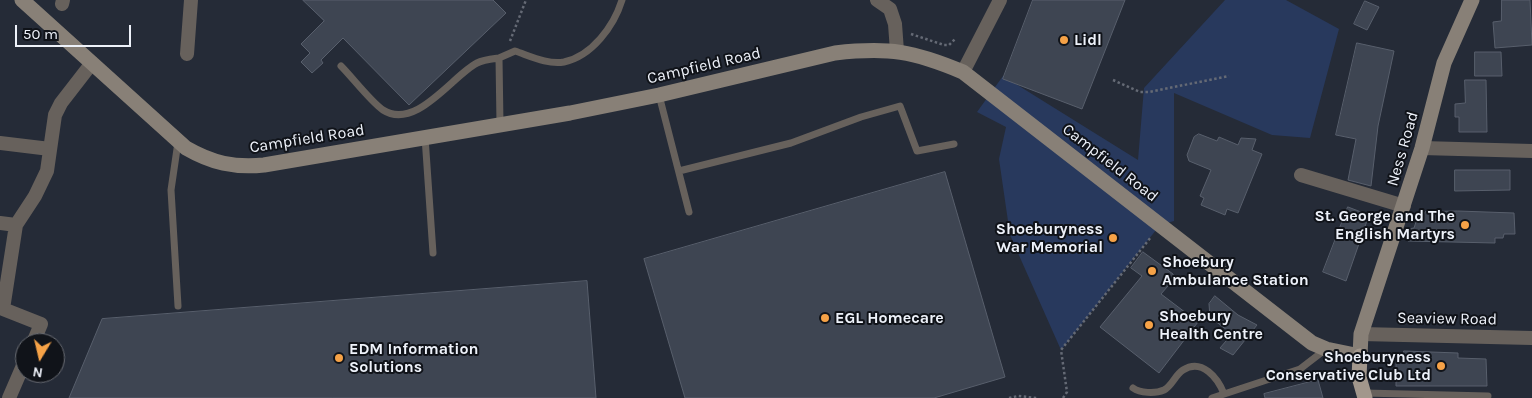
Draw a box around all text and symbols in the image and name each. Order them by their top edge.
scale bar [18,15,134,47]
text: 50 m [23,25,58,43]
place label: Lidl [1074,30,1102,50]
marker: Lidl [1058,34,1070,46]
street label: Campfield Road [645,44,763,88]
street label: Ness Road [1383,110,1423,188]
street label: Campfield Road [248,120,366,158]
street label: Campfield Road [1058,120,1162,206]
place label: St. George and The English Martyrs [1314,206,1455,244]
place label: Shoeburyness War Memorial [996,219,1103,257]
marker: St. George and The English Martyrs [1459,219,1471,231]
marker: Shoeburyness War Memorial [1107,232,1119,244]
place label: Shoebury Ambulance Station [1162,252,1309,290]
marker: Shoebury Ambulance Station [1146,265,1158,277]
place label: Shoebury Health Centre [1159,306,1263,344]
place label: EGL Homecare [835,308,944,328]
street label: Seaview Road [1397,309,1497,329]
marker: EGL Homecare [819,312,831,324]
marker: Shoebury Health Centre [1143,319,1155,331]
north arrow [15,333,65,383]
place label: EDM Information Solutions [349,339,479,377]
place label: Shoeburyness Conservative Club Ltd [1266,347,1431,385]
marker: EDM Information Solutions [333,352,345,364]
marker: Shoeburyness Conservative Club Ltd [1435,360,1447,372]
text: N [31,363,44,382]

